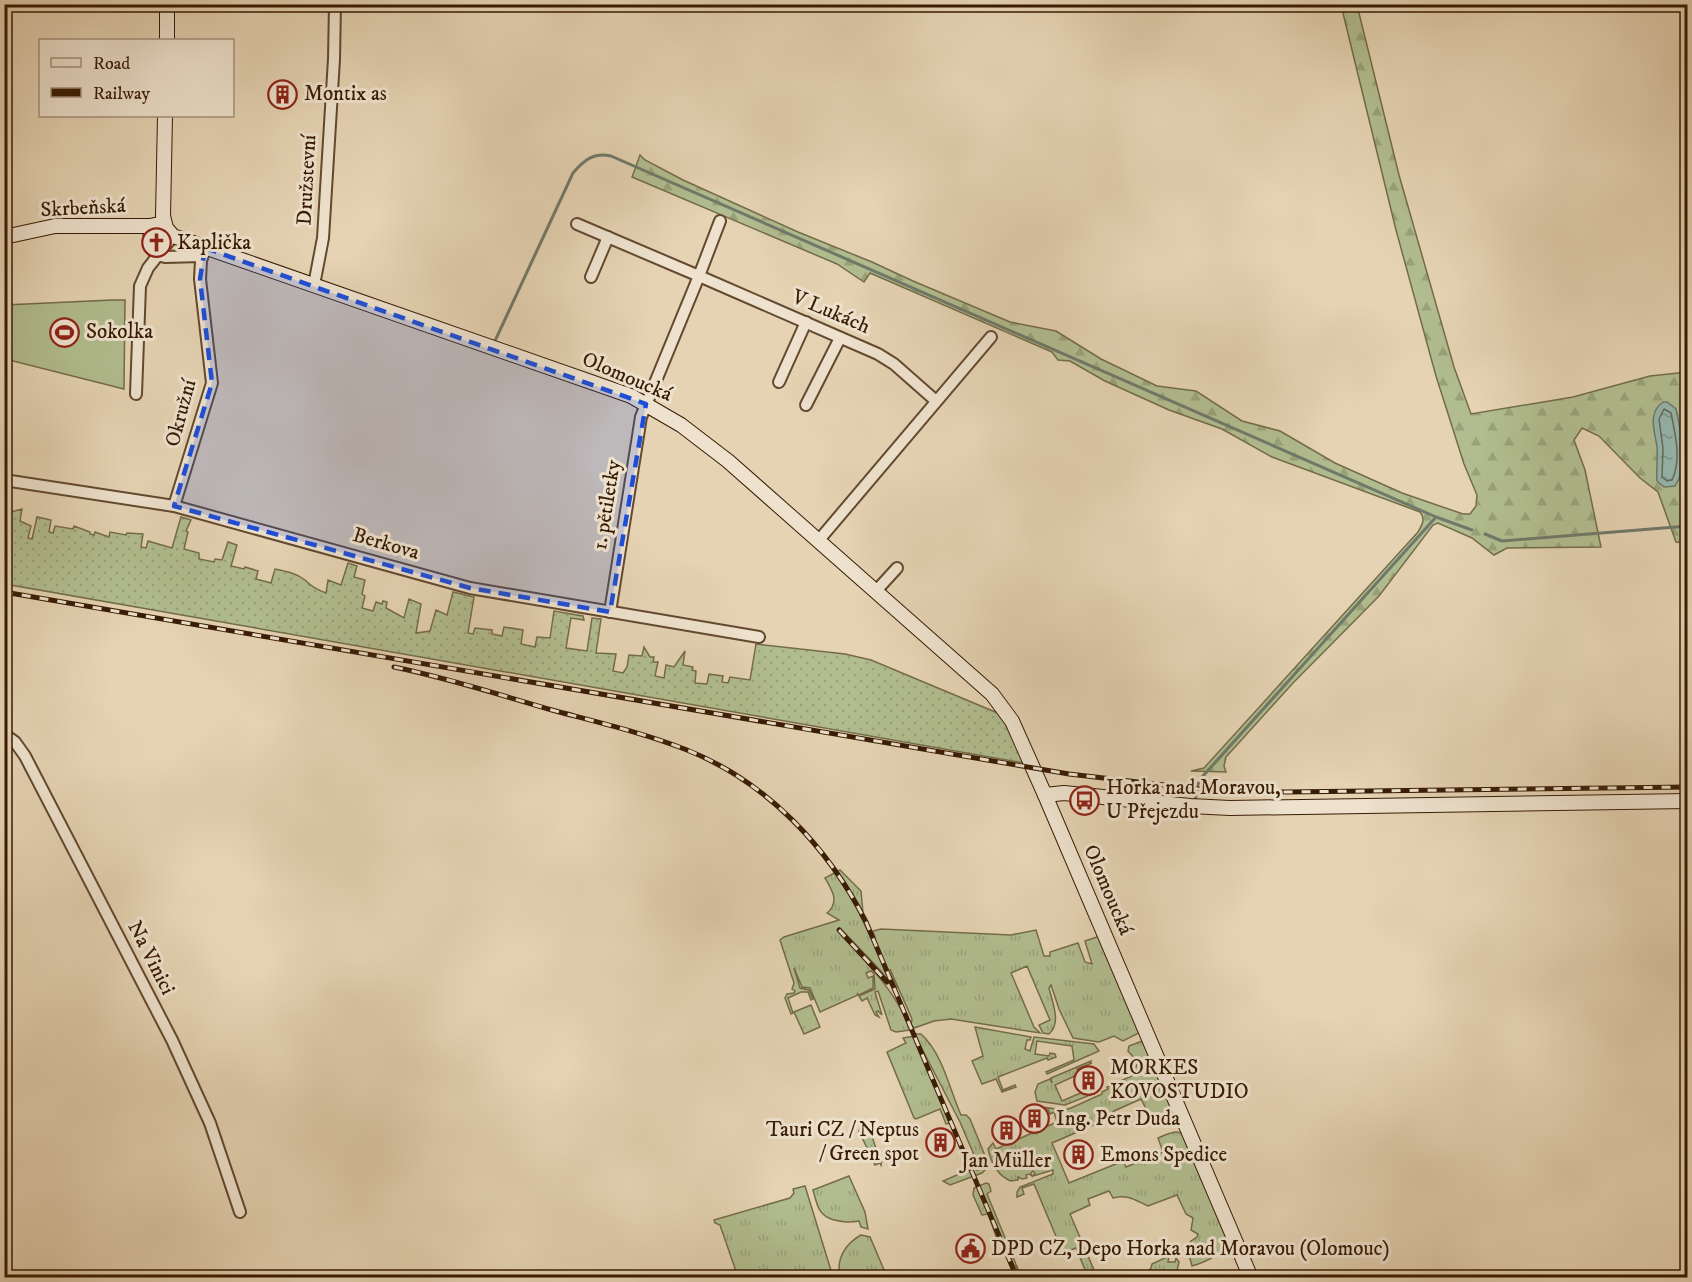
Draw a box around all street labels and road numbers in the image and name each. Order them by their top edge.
street label: Družstevní [292,132,322,226]
street label: Skrbeňská [40,193,126,223]
street label: V Lukách [787,284,874,340]
street label: Olomoucká [578,346,676,408]
street label: Okružní [160,375,203,450]
street label: 1. pětiletky [587,457,627,552]
street label: Berkova [350,522,422,566]
street label: Olomoucká [1077,841,1139,939]
street label: Na Vinici [121,917,181,999]

